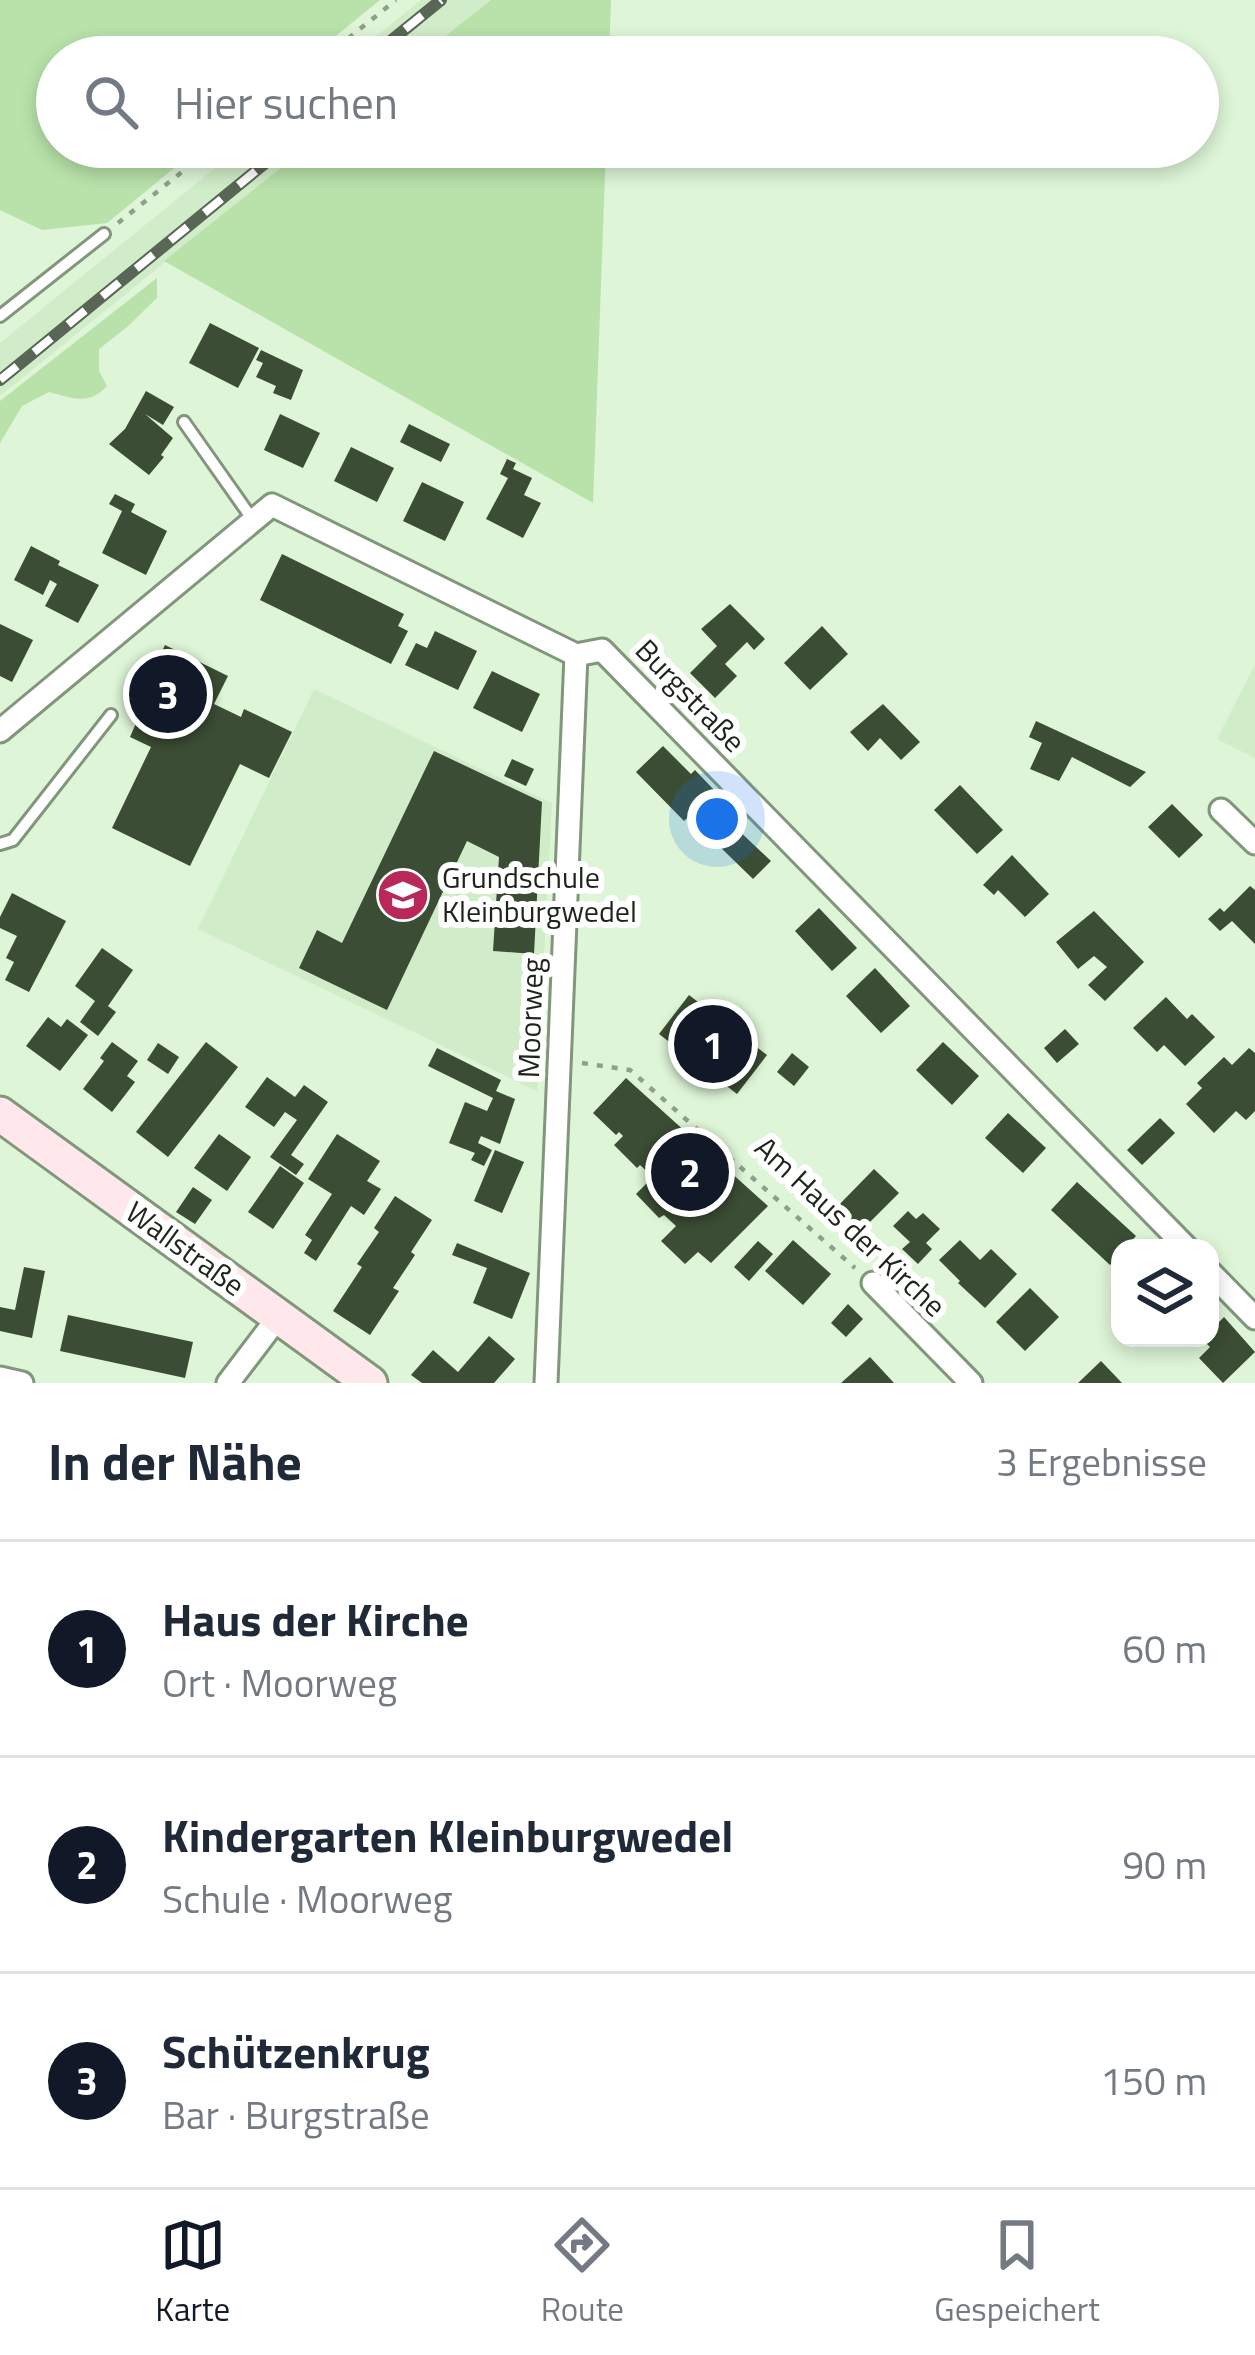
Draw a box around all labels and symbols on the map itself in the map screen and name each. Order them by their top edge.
street label: Burgstraße [625,628,757,762]
pin: 3 [129,649,207,739]
your location [687,789,747,849]
place label: Grundschule Kleinburgwedel [442,854,637,934]
school or university icon: Grundschule Kleinburgwedel [375,867,431,923]
street label: Moorweg [505,957,555,1079]
pin: 1 [674,999,752,1089]
street label: Am Haus der Kirche [745,1125,957,1327]
pin: 2 [651,1127,729,1217]
street label: Wallstraße [117,1189,255,1307]

